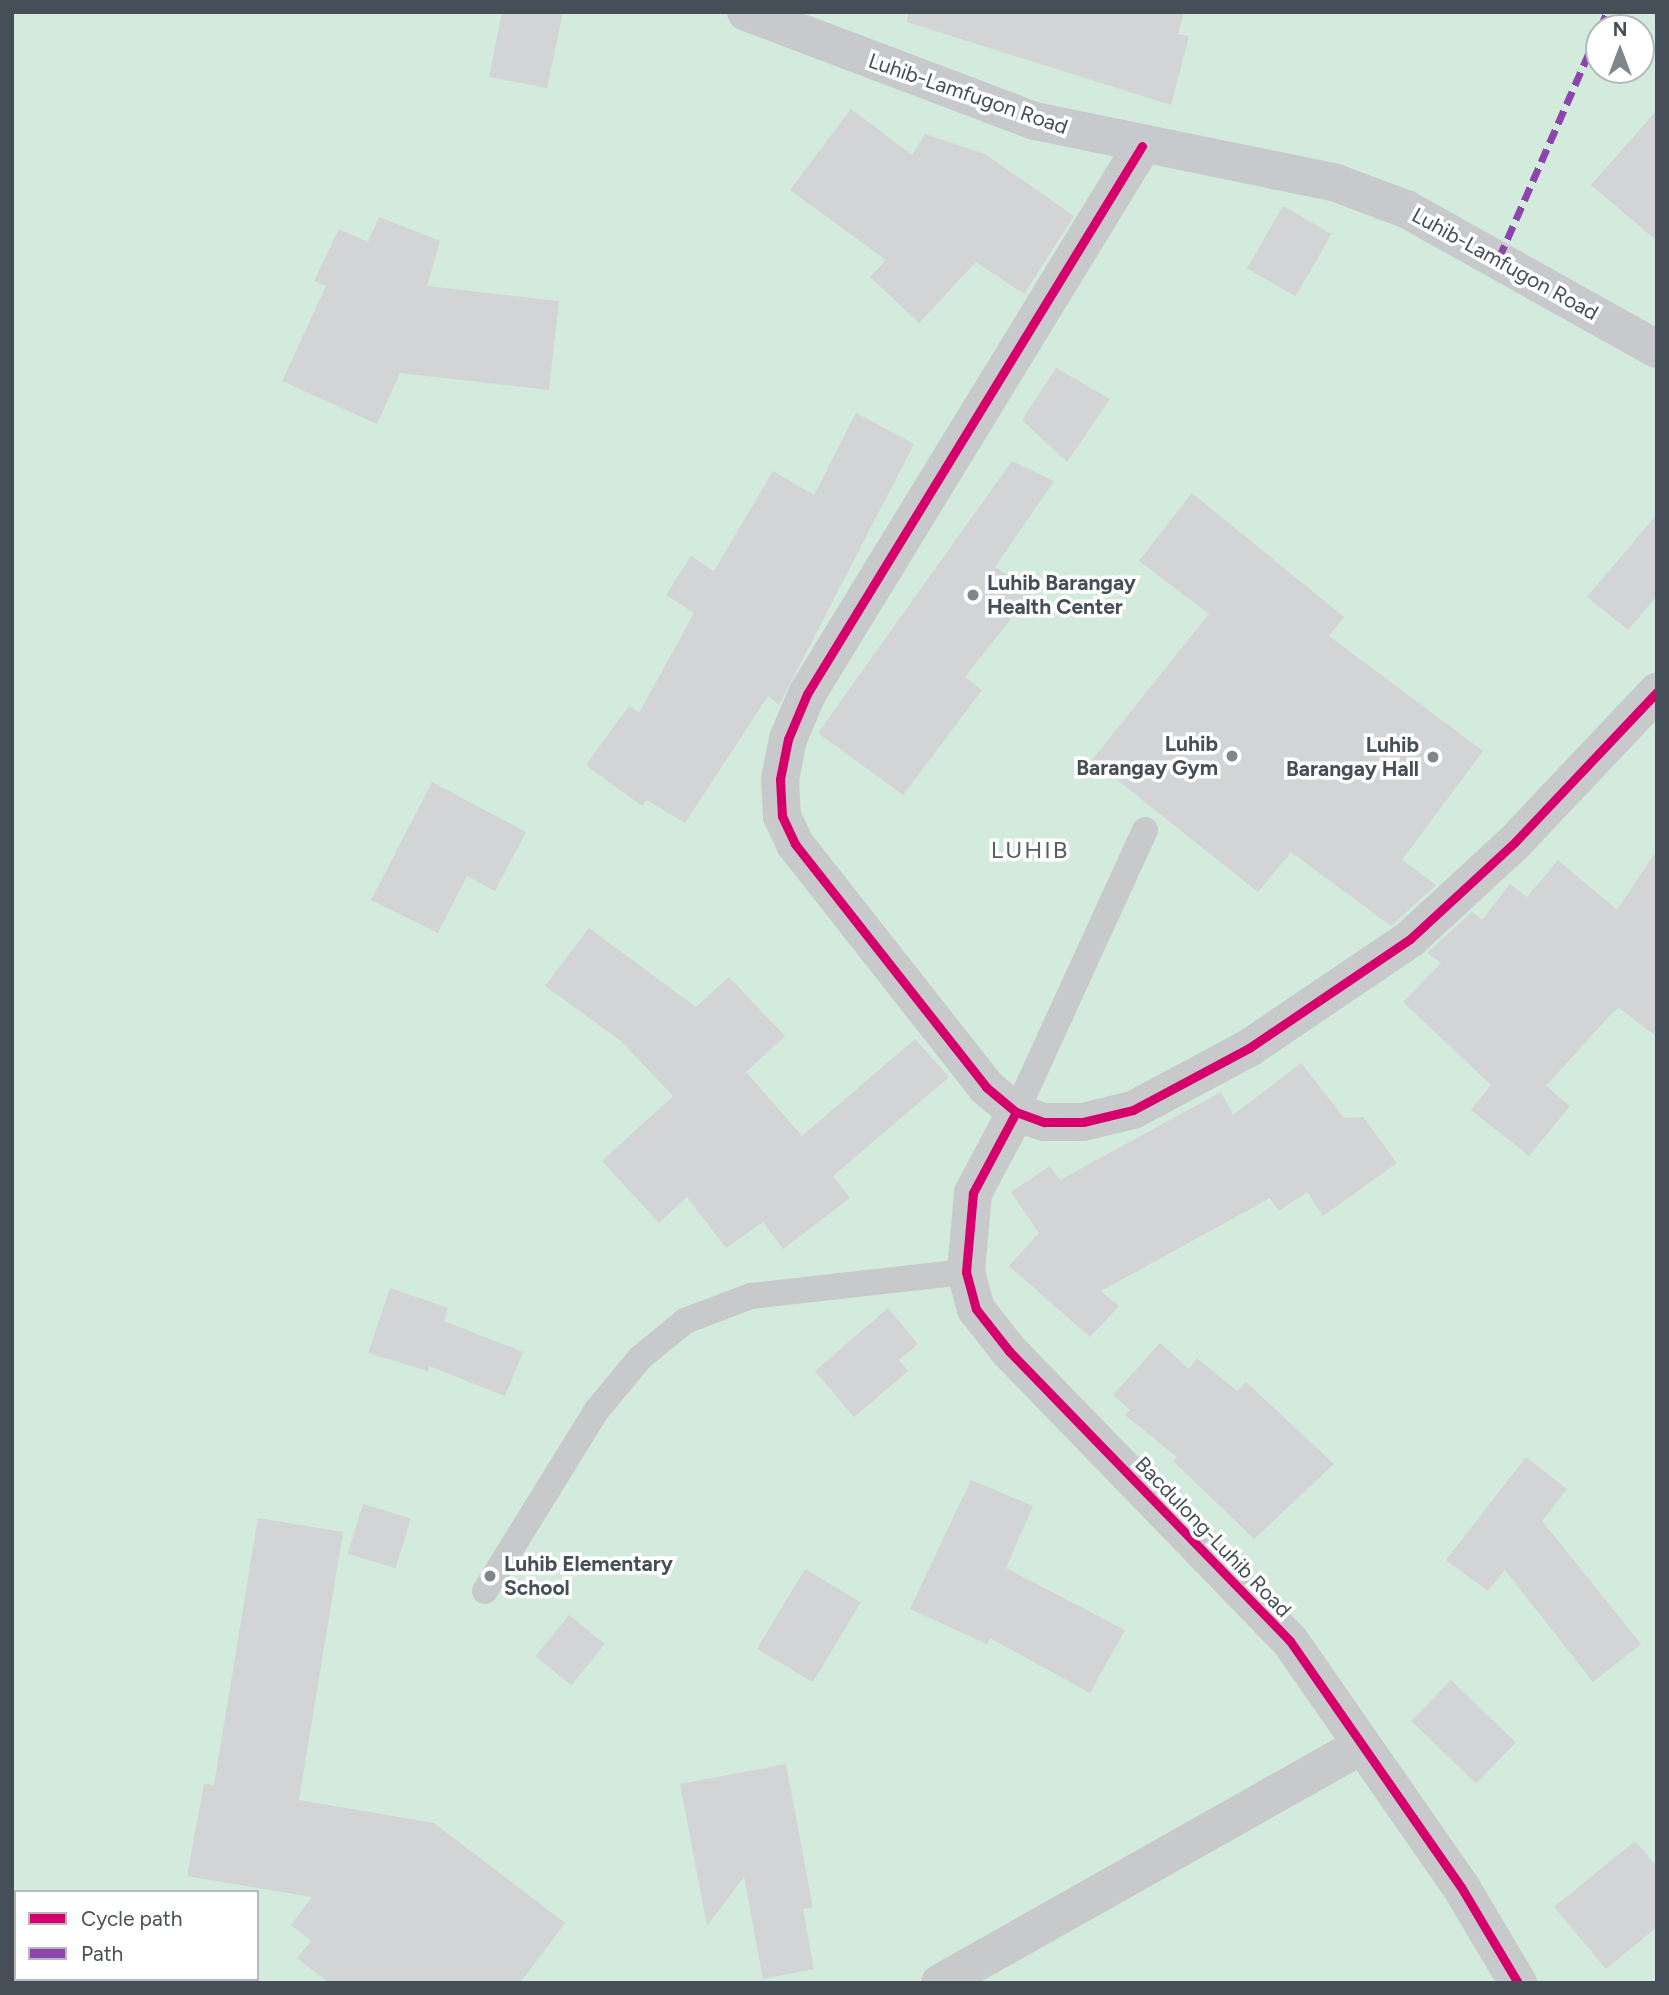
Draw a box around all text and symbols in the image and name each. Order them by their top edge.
north arrow [1585,14,1655,84]
text: N [1613,18,1627,41]
street label: Luhib-Lamfugon Road [865,48,1071,140]
street label: Luhib-Lamfugon Road [1407,202,1603,326]
place label: Luhib Barangay Health Center [987,570,1136,620]
marker: Luhib Barangay Health Center [965,587,981,603]
place label: Luhib Barangay Gym [1076,731,1218,781]
place label: Luhib Barangay Hall [1286,732,1419,782]
marker: Luhib Barangay Gym [1224,748,1240,764]
marker: Luhib Barangay Hall [1425,749,1441,765]
district label: LUHIB [991,836,1069,864]
street label: Bacdulong-Luhib Road [1130,1451,1296,1623]
place label: Luhib Elementary School [504,1551,673,1601]
marker: Luhib Elementary School [482,1568,498,1584]
legend [14,1890,259,1981]
text: Cycle path [81,1906,182,1931]
text: Path [81,1941,123,1966]

